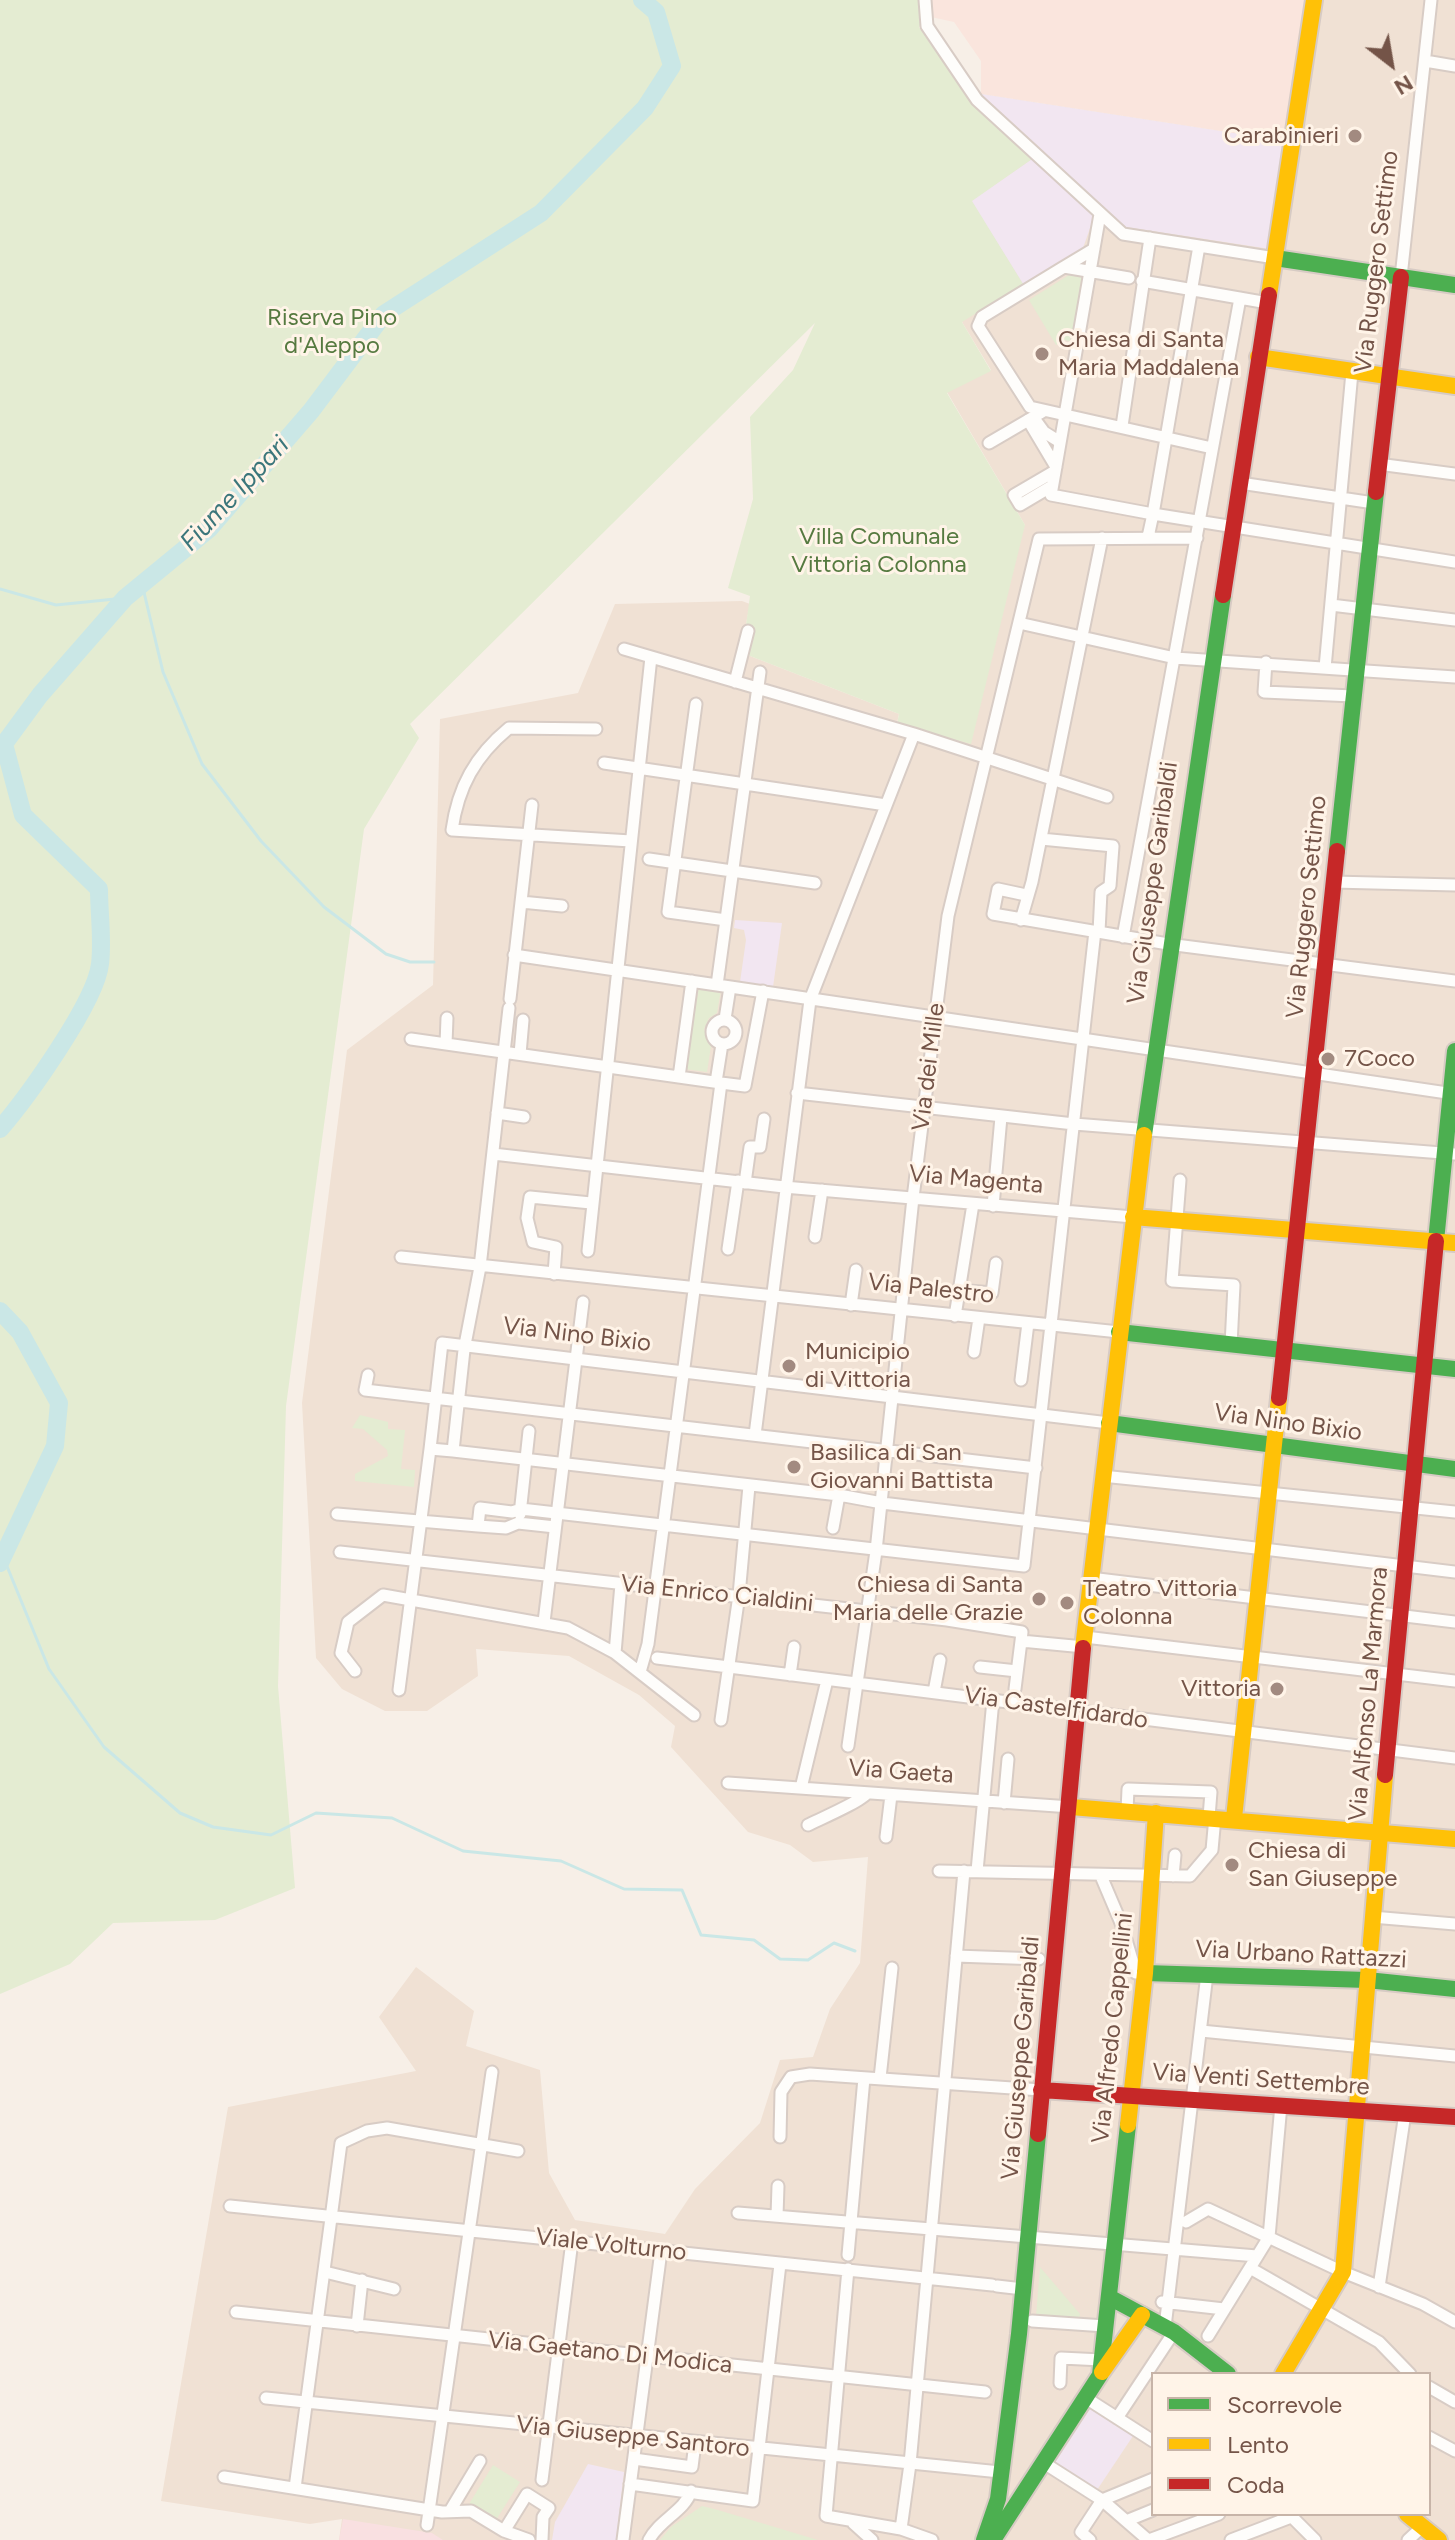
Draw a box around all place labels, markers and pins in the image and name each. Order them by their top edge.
place label: Carabinieri [1224,122,1339,150]
marker: Carabinieri [1346,127,1364,145]
place label: Chiesa di Santa Maria Maddalena [1058,326,1239,382]
marker: Chiesa di Santa Maria Maddalena [1033,345,1051,363]
place label: 7Coco [1344,1045,1415,1073]
marker: 7Coco [1319,1050,1337,1068]
place label: Municipio di Vittoria [805,1338,911,1394]
marker: Municipio di Vittoria [780,1357,798,1375]
place label: Basilica di San Giovanni Battista [810,1439,993,1495]
marker: Basilica di San Giovanni Battista [785,1458,803,1476]
place label: Chiesa di Santa Maria delle Grazie [833,1571,1023,1627]
place label: Teatro Vittoria Colonna [1083,1575,1237,1631]
marker: Chiesa di Santa Maria delle Grazie [1030,1590,1048,1608]
marker: Teatro Vittoria Colonna [1058,1594,1076,1612]
place label: Vittoria [1181,1675,1261,1703]
marker: Vittoria [1268,1680,1286,1698]
place label: Chiesa di San Giuseppe [1248,1837,1397,1893]
marker: Chiesa di San Giuseppe [1223,1856,1241,1874]

